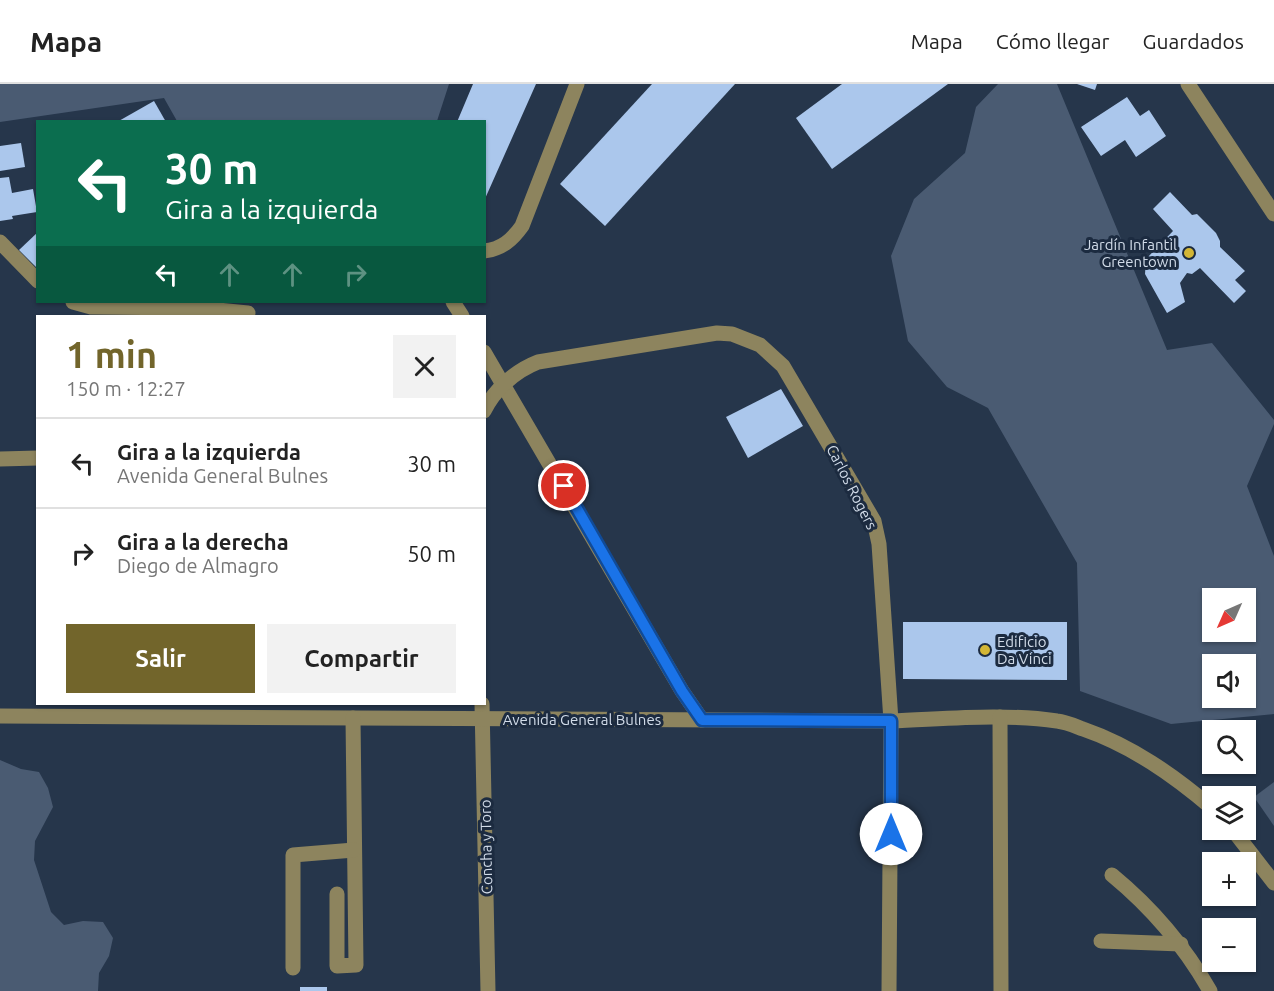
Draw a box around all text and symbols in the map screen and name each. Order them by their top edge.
text: Mapa [30,26,102,57]
text: Mapa [911,29,963,53]
text: Cómo llegar [996,29,1110,53]
text: Guardados [1143,29,1244,53]
icon: left [66,144,144,222]
text: 30 m [165,145,259,192]
text: Gira a la izquierda [165,194,378,224]
place label: Jardín Infantil Greentown [1084,236,1177,270]
marker: Jardín Infantil Greentown [1182,246,1196,260]
icon: left [150,258,183,291]
icon: ahead [213,258,246,291]
icon: ahead [276,258,309,291]
icon: right [339,258,372,291]
text: 1 min [66,334,157,375]
button: close [393,335,456,398]
text: 150 m · 12:27 [66,377,186,400]
text: Gira a la izquierda [117,439,301,464]
street label: Carlos Rogers [823,442,881,532]
icon: left [66,447,99,480]
text: 30 m [407,451,456,476]
pin [538,460,589,511]
text: Avenida General Bulnes [117,464,328,487]
icon: arrive [547,469,580,502]
text: Gira a la derecha [117,529,289,554]
icon: right [66,537,99,570]
text: 50 m [407,541,456,566]
text: Diego de Almagro [117,554,279,577]
north arrow [1202,588,1256,642]
map controls [1202,588,1256,972]
button: Salir [66,624,255,693]
button: Compartir [267,624,456,693]
place label: Edificio Da Vinci [997,633,1052,667]
marker: Edificio Da Vinci [978,643,992,657]
button: sound [1202,654,1256,708]
street label: Avenida General Bulnes [503,711,661,728]
button: search [1202,720,1256,774]
button: layers [1202,786,1256,840]
street label: Concha y Toro [477,799,495,895]
position arrow [859,802,923,866]
button: + [1202,852,1256,906]
button: − [1202,918,1256,972]

